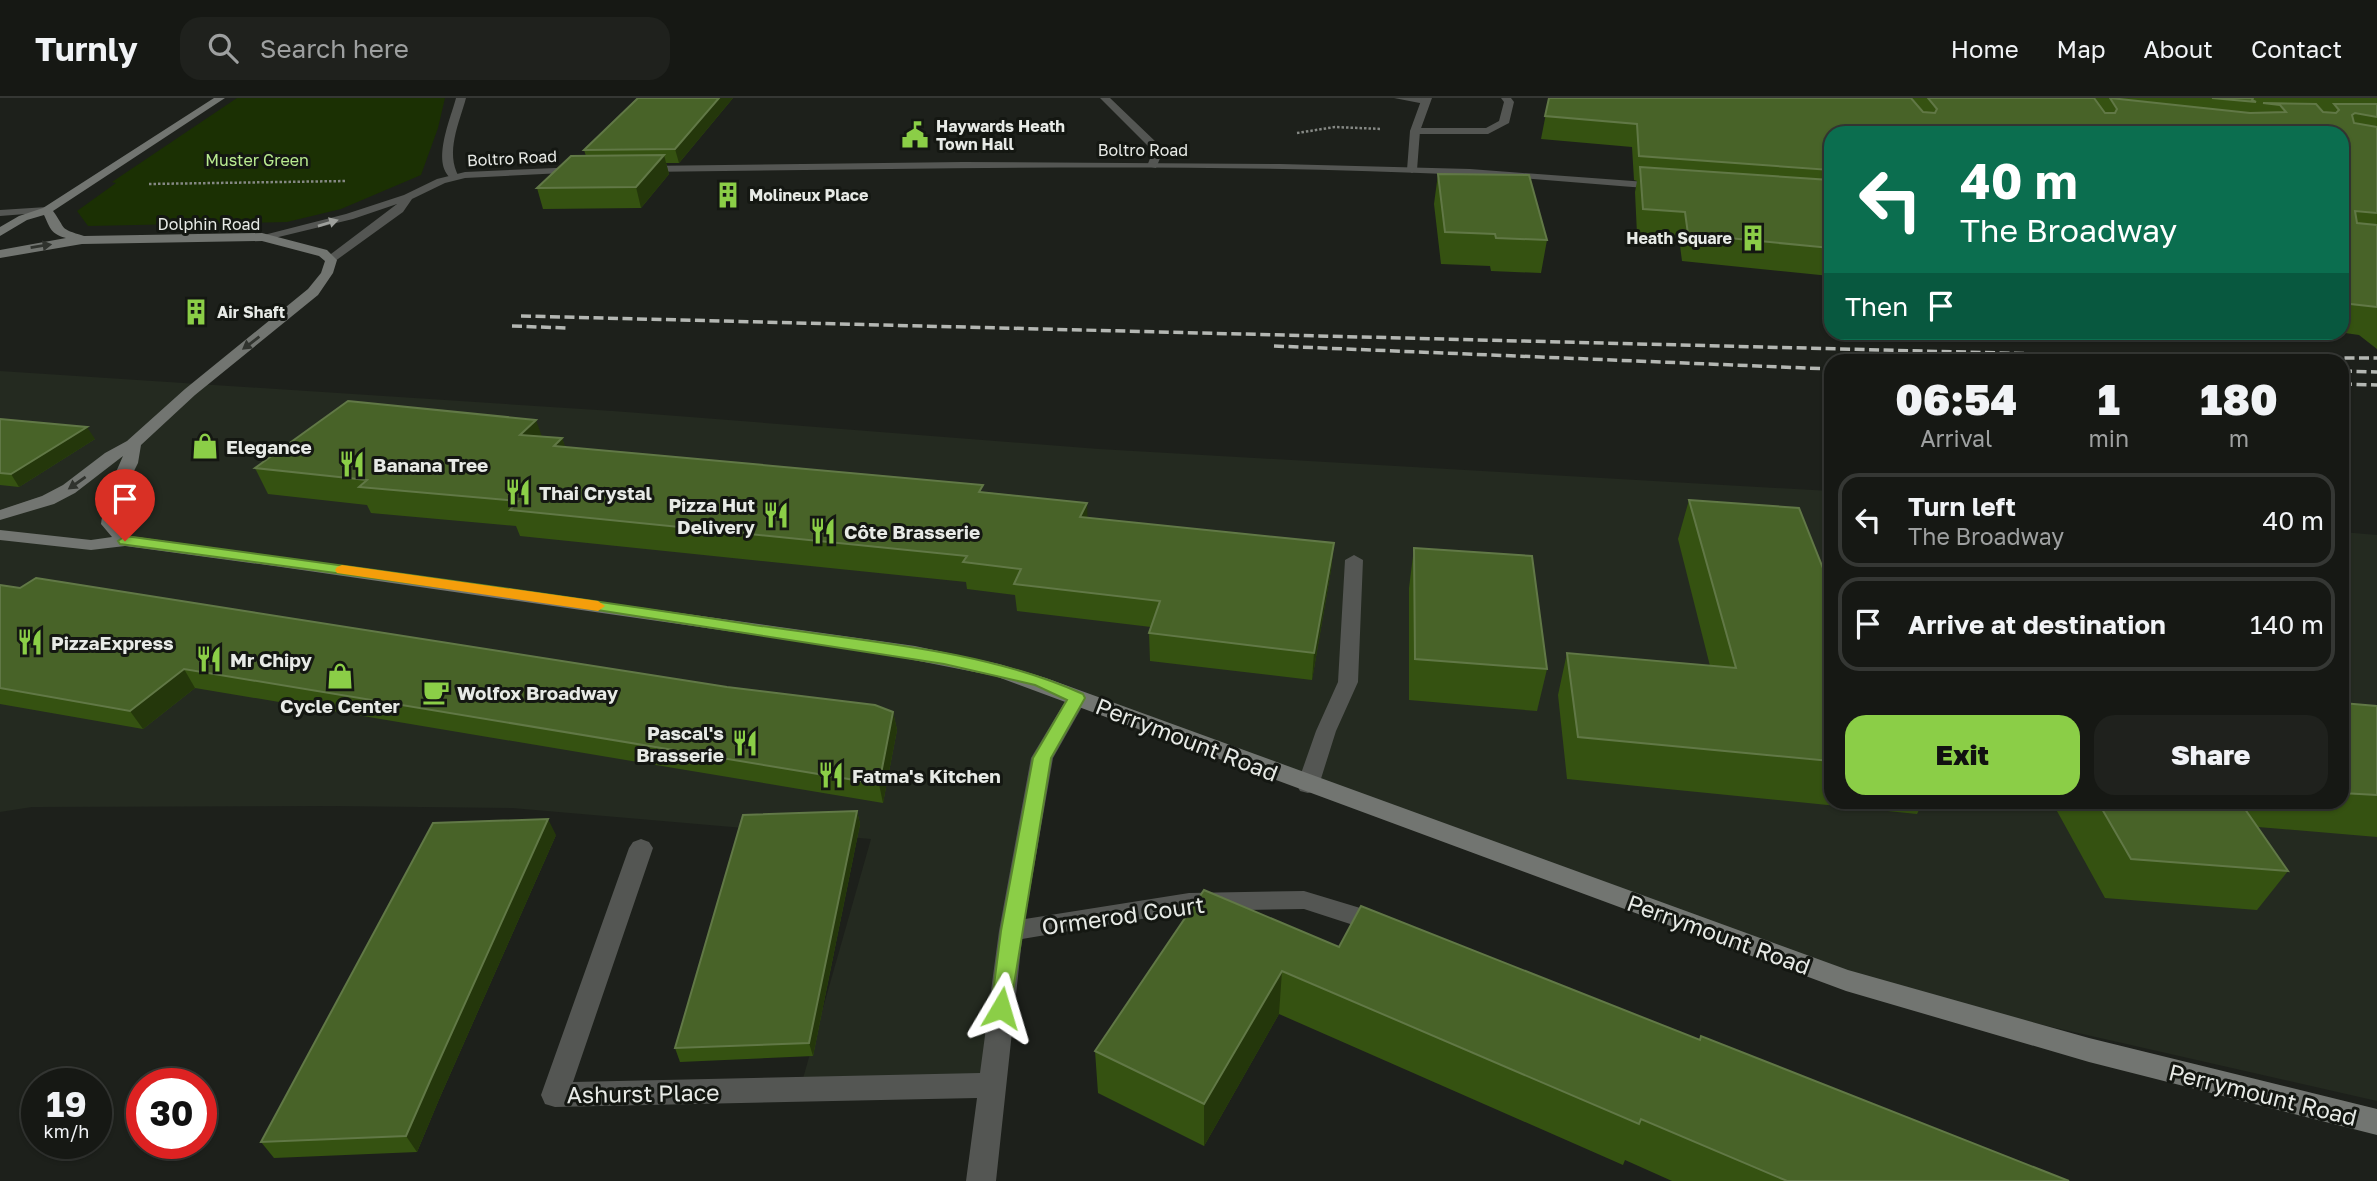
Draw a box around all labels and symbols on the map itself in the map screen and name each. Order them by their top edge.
place label: Haywards Heath Town Hall [936,116,1065,154]
public building icon: Haywards Heath Town Hall [900,120,930,150]
street label: Boltro Road [1098,140,1188,160]
street label: Boltro Road [466,146,558,170]
park label: Muster Green [205,150,309,170]
building icon: Molineux Place [713,180,743,210]
place label: Molineux Place [749,185,869,205]
street label: Dolphin Road [158,214,260,234]
one-way arrow [318,217,339,227]
building icon: Heath Square [1738,223,1768,253]
place label: Heath Square [1626,228,1732,248]
one-way arrow [30,240,52,251]
building icon: Air Shaft [181,297,211,327]
place label: Air Shaft [217,302,285,322]
one-way arrow [242,335,260,349]
shop icon: Elegance [190,431,220,461]
place label: Elegance [226,435,312,458]
restaurant icon: Banana Tree [337,449,367,479]
place label: Banana Tree [373,453,488,476]
pin [95,469,155,541]
one-way arrow [68,476,86,490]
restaurant icon: Thai Crystal [503,477,533,507]
place label: Thai Crystal [539,481,652,504]
place label: Pizza Hut Delivery [668,493,756,538]
restaurant icon: Pizza Hut Delivery [761,500,791,530]
restaurant icon: Côte Brasserie [808,516,838,546]
place label: Côte Brasserie [844,520,980,543]
restaurant icon: PizzaExpress [15,627,45,657]
place label: PizzaExpress [51,631,174,654]
restaurant icon: Mr Chipy [194,644,224,674]
place label: Mr Chipy [230,648,313,671]
shop icon: Cycle Center [325,661,355,691]
cafe icon: Wolfox Broadway [421,677,451,707]
place label: Wolfox Broadway [457,681,619,704]
street label: Perrymount Road [1092,691,1282,787]
place label: Cycle Center [280,694,401,717]
place label: Pascal's Brasserie [636,721,724,766]
restaurant icon: Pascal's Brasserie [730,728,760,758]
restaurant icon: Fatma's Kitchen [816,760,846,790]
place label: Fatma's Kitchen [852,764,1001,787]
street label: Perrymount Road [1624,888,1814,980]
street label: Ormerod Court [1040,890,1206,940]
position arrow [964,971,1038,1045]
street label: Perrymount Road [2166,1057,2360,1131]
speed limit sign: 30 [126,1068,217,1159]
street label: Ashurst Place [566,1078,720,1108]

